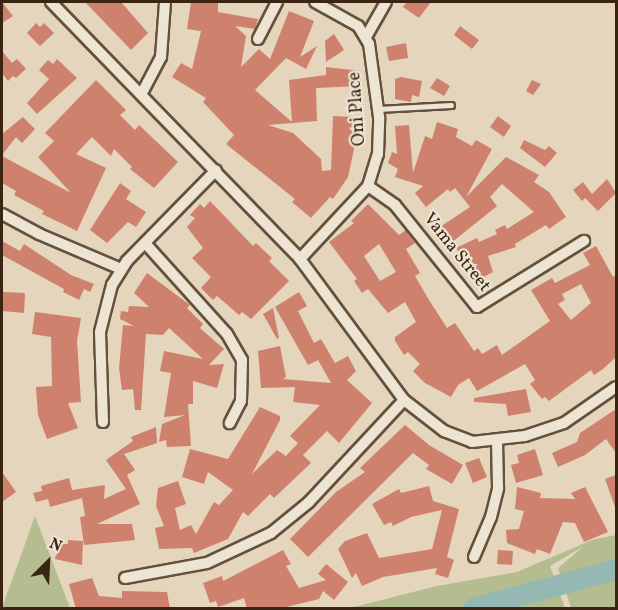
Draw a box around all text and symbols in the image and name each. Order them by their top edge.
street label: Oni Place [345,71,371,147]
street label: Vama Street [418,209,494,297]
north arrow [18,532,78,592]
text: N [46,533,65,558]

